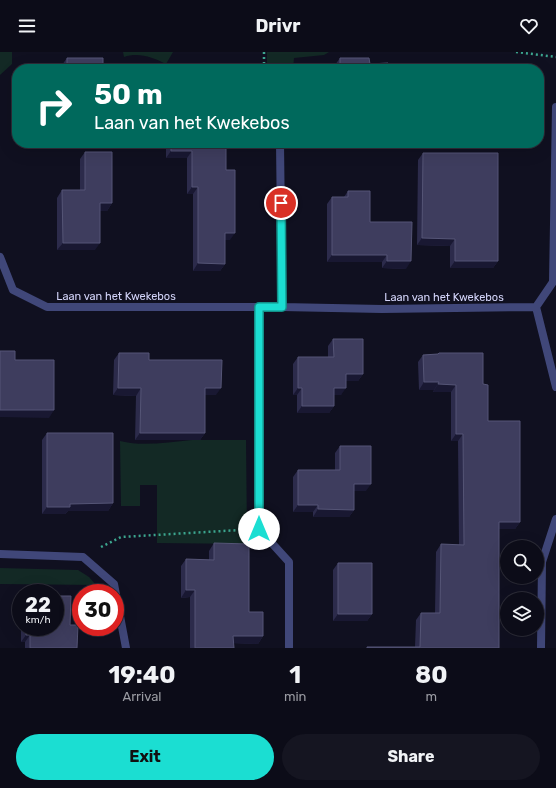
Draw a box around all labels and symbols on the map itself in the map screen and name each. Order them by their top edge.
pin [264,186,298,220]
street label: Laan van het Kwekebos [56,290,176,303]
street label: Laan van het Kwekebos [384,291,504,304]
position arrow [238,508,280,550]
speed limit sign: 30 [72,584,124,636]

